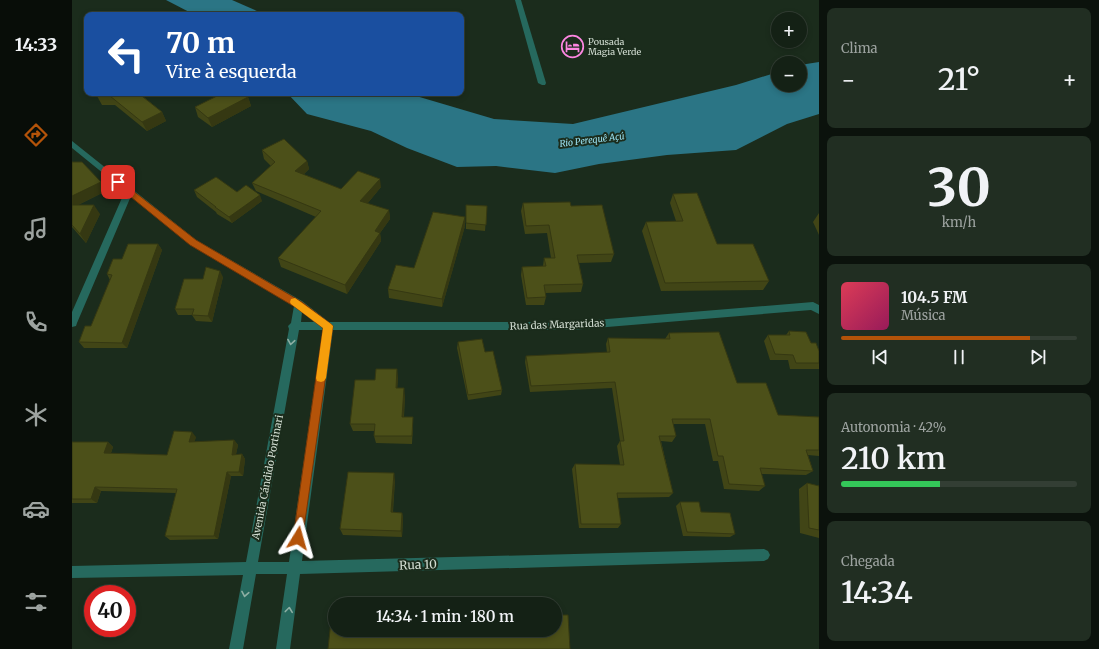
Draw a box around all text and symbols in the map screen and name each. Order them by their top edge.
map controls [771,12,807,92]
button: + [771,12,807,48]
text: 70 m [166,25,235,61]
icon: left [100,28,152,80]
text: 14:33 [15,33,57,56]
hotel icon: Pousada Magia Verde [559,34,585,60]
place label: Pousada Magia Verde [588,36,642,57]
text: Clima [841,40,878,57]
button: − [771,56,807,92]
text: Vire à esquerda [166,60,297,83]
text: 21° [938,60,980,98]
text: − [841,66,856,94]
text: + [1062,66,1077,94]
icon: directions [22,121,50,149]
water label: Rio Perequê Açú [559,130,625,149]
text: 30 [927,155,991,220]
pin [101,165,135,199]
icon: arrive [107,171,129,193]
text: km/h [942,214,976,231]
icon: music [22,215,50,243]
text: 104.5 FM [901,288,967,307]
text: Música [901,307,946,324]
icon: phone [22,308,50,336]
street label: Rua das Margaridas [509,316,605,333]
one-way arrow [287,339,296,345]
icon: previous [869,346,891,368]
icon: pause [948,346,970,368]
icon: next [1027,346,1049,368]
icon: climate [22,401,50,429]
street label: Avenida Cándido Portinari [249,414,286,541]
text: Autonomia · 42% [841,419,946,436]
text: 210 km [841,439,946,477]
icon: car [22,495,50,523]
position arrow [277,517,319,559]
text: Chegada [841,553,895,570]
street label: Rua 10 [399,556,437,573]
text: 14:34 [841,573,913,611]
speed limit sign: 40 [84,585,136,637]
icon: filters [22,588,50,616]
one-way arrow [241,591,250,597]
one-way arrow [284,607,293,613]
text: 14:34 · 1 min · 180 m [376,607,514,626]

